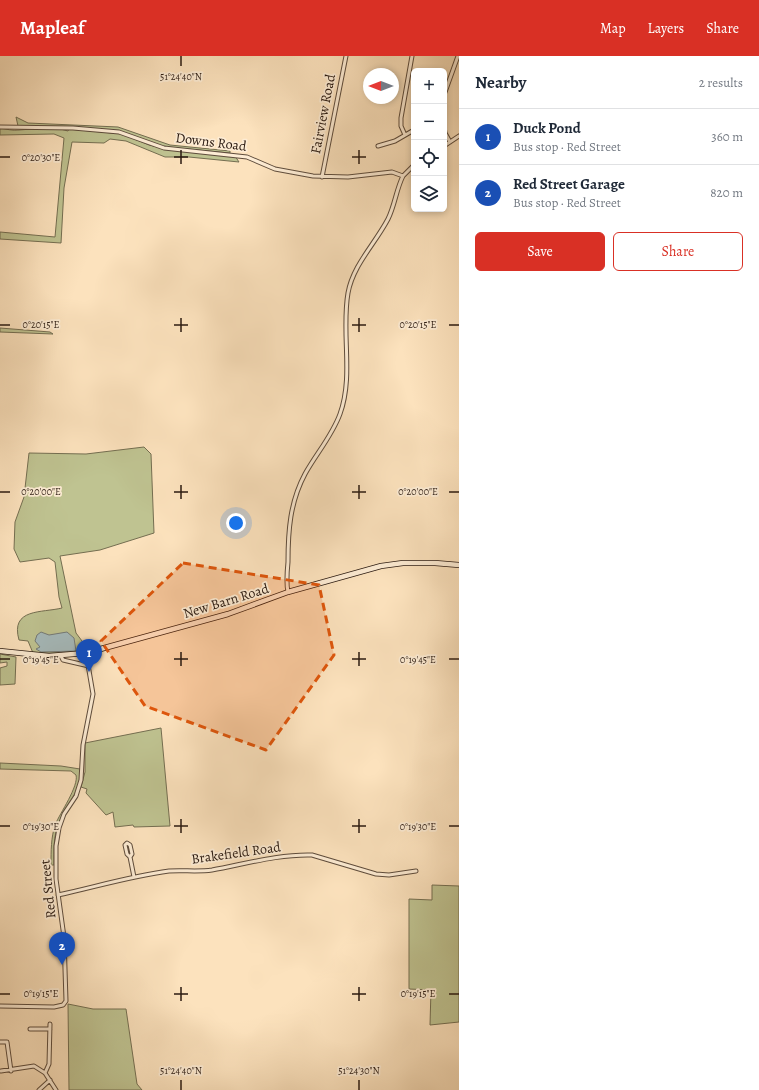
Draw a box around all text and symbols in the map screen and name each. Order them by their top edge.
text: Mapleaf [20,15,85,41]
text: Map [600,19,626,38]
text: Layers [648,19,684,38]
text: Share [706,19,739,38]
north arrow [363,68,399,104]
map controls [411,68,447,212]
button: + [411,68,447,104]
text: 51°24'40"N [160,70,202,83]
text: Nearby [475,71,526,94]
street label: Fairview Road [306,72,340,155]
text: 2 results [699,74,743,91]
button: − [411,104,447,140]
text: Duck Pond [513,118,581,138]
street label: Downs Road [174,128,248,156]
text: 1 [486,128,490,145]
text: 360 m [711,128,743,145]
text: Bus stop · Red Street [513,138,621,155]
button: locate [411,140,447,176]
text: 0°20'30"E [22,151,60,164]
text: Red Street Garage [513,174,625,194]
button: layers [411,176,447,212]
text: 2 [485,184,491,201]
text: 820 m [710,184,743,201]
text: Bus stop · Red Street [513,194,621,211]
button: Save [475,232,605,271]
button: Share [613,232,743,271]
text: 0°20'15"E [23,318,59,331]
text: 0°20'15"E [400,318,436,331]
text: 0°20'00"E [21,485,61,498]
text: 0°20'00"E [398,485,438,498]
your location [226,513,246,533]
street label: New Barn Road [181,579,272,623]
pin: 1 [76,639,102,672]
text: 0°19'45"E [23,653,59,666]
text: 0°19'45"E [400,653,436,666]
text: 0°19'30"E [23,820,59,833]
text: 0°19'30"E [400,820,436,833]
street label: Brakefield Road [190,837,282,869]
street label: Red Street [35,858,61,919]
pin: 2 [49,932,75,965]
text: 0°19'15"E [24,987,58,1000]
text: 0°19'15"E [401,987,435,1000]
text: 51°24'40"N [160,1064,202,1077]
text: 51°24'30"N [338,1064,380,1077]

